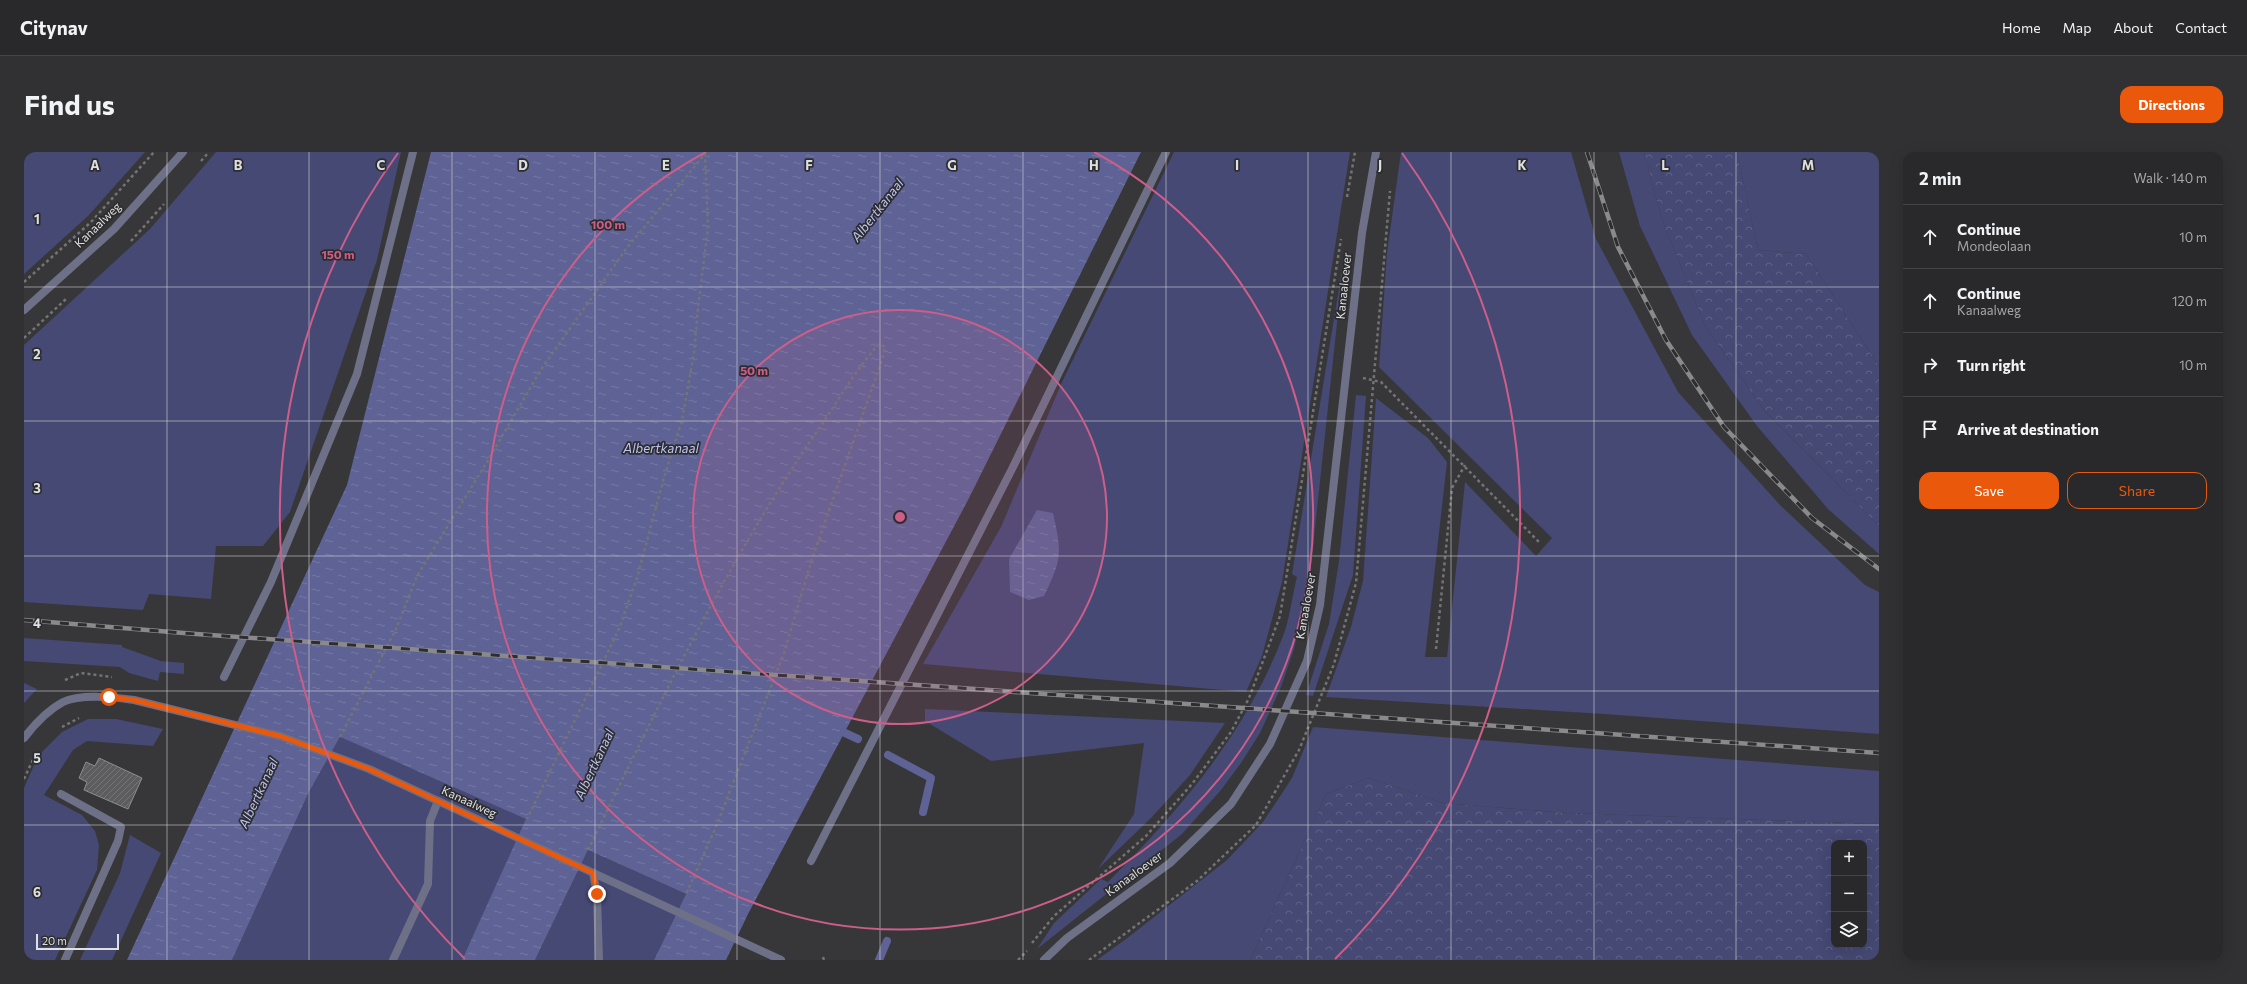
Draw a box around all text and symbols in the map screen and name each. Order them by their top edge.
text: Citynav [20,16,88,39]
text: Home [2002,19,2041,36]
text: Map [2063,19,2091,36]
text: About [2113,19,2153,36]
text: Contact [2175,19,2227,36]
button: Directions [2120,86,2223,123]
text: Find us [24,87,115,121]
text: A [90,157,100,173]
text: B [234,157,243,173]
text: C [377,157,386,173]
text: D [518,157,528,173]
text: E [662,157,670,173]
text: F [805,157,813,173]
text: G [947,157,957,173]
text: H [1089,157,1099,173]
text: I [1235,157,1239,173]
text: J [1378,157,1382,173]
text: K [1517,157,1527,173]
text: L [1661,157,1669,173]
text: M [1802,157,1814,173]
text: 2 min [1919,168,1961,189]
text: Walk · 140 m [2134,170,2207,186]
water label: Albertkanaal [847,175,907,245]
street label: Kanaalweg [71,198,124,250]
text: 1 [34,211,40,227]
text: 100 m [591,217,625,231]
text: Continue [1957,220,2021,238]
icon: ahead [1919,226,1941,248]
text: 10 m [2179,229,2207,245]
text: Mondeolaan [1957,238,2031,254]
text: 150 m [321,247,355,261]
street label: Kanaaloever [1333,252,1354,320]
text: Continue [1957,284,2021,302]
icon: ahead [1919,290,1941,312]
text: 120 m [2172,293,2207,309]
text: Kanaalweg [1957,302,2021,318]
text: 2 [33,346,41,362]
icon: right [1919,354,1941,376]
text: Turn right [1957,356,2026,374]
text: 10 m [2179,357,2207,373]
text: 50 m [740,363,768,377]
icon: arrive [1919,418,1941,440]
text: Arrive at destination [1957,420,2099,438]
water label: Albertkanaal [622,440,699,456]
button: Save [1919,472,2059,509]
button: Share [2067,472,2207,509]
text: 3 [33,480,41,496]
centre of rings [893,510,907,524]
street label: Kanaaloever [1292,571,1318,640]
text: 4 [33,615,41,631]
route start [100,688,118,706]
water label: Albertkanaal [570,726,618,803]
text: 5 [33,750,41,766]
water label: Albertkanaal [234,755,282,832]
street label: Kanaalweg [440,782,500,820]
map controls [1831,840,1867,948]
button: + [1831,840,1867,876]
street label: Kanaaloever [1102,848,1165,899]
button: − [1831,876,1867,912]
text: 6 [33,884,41,900]
route end [588,885,606,903]
button: layers [1831,912,1867,948]
scale bar [36,932,119,951]
text: 20 m [42,934,67,947]

